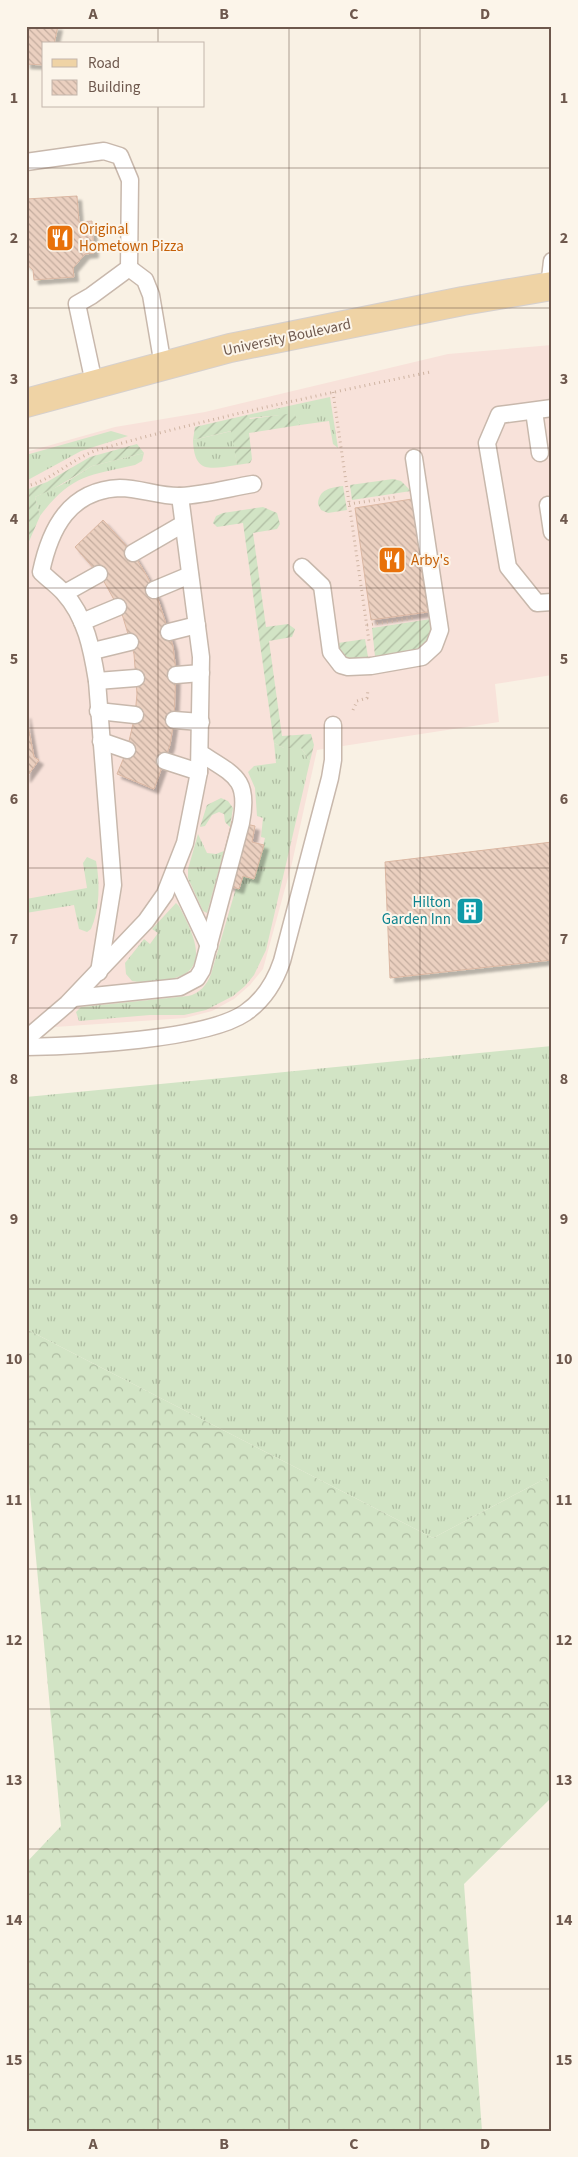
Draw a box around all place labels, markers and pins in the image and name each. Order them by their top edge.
place label: Original Hometown Pizza [79,219,184,257]
restaurant icon: Original Hometown Pizza [45,223,75,253]
restaurant icon: Arby's [377,545,407,575]
place label: Arby's [411,550,449,571]
place label: Hilton Garden Inn [382,892,451,930]
building icon: Hilton Garden Inn [455,896,485,926]

